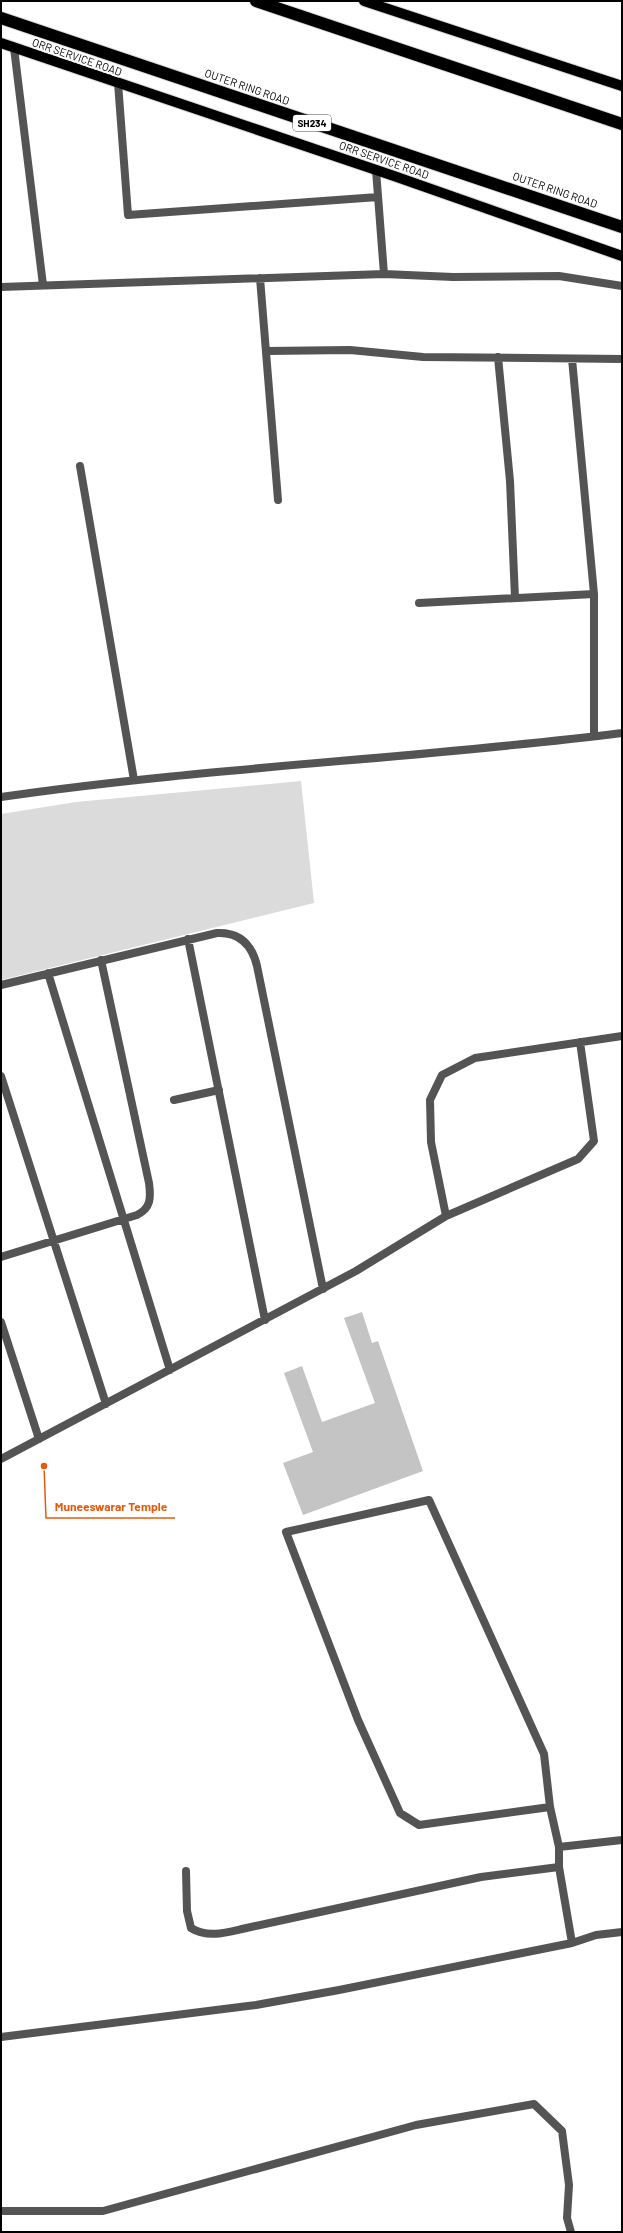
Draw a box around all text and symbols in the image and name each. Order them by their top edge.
street label: ORR SERVICE ROAD [31,35,124,78]
street label: OUTER RING ROAD [203,66,291,107]
road number: SH234 [293,115,331,131]
street label: ORR SERVICE ROAD [338,138,431,181]
street label: OUTER RING ROAD [511,169,599,210]
callout: Muneeswarar Temple [46,1494,175,1518]
text: Muneeswarar Temple [55,1499,168,1513]

